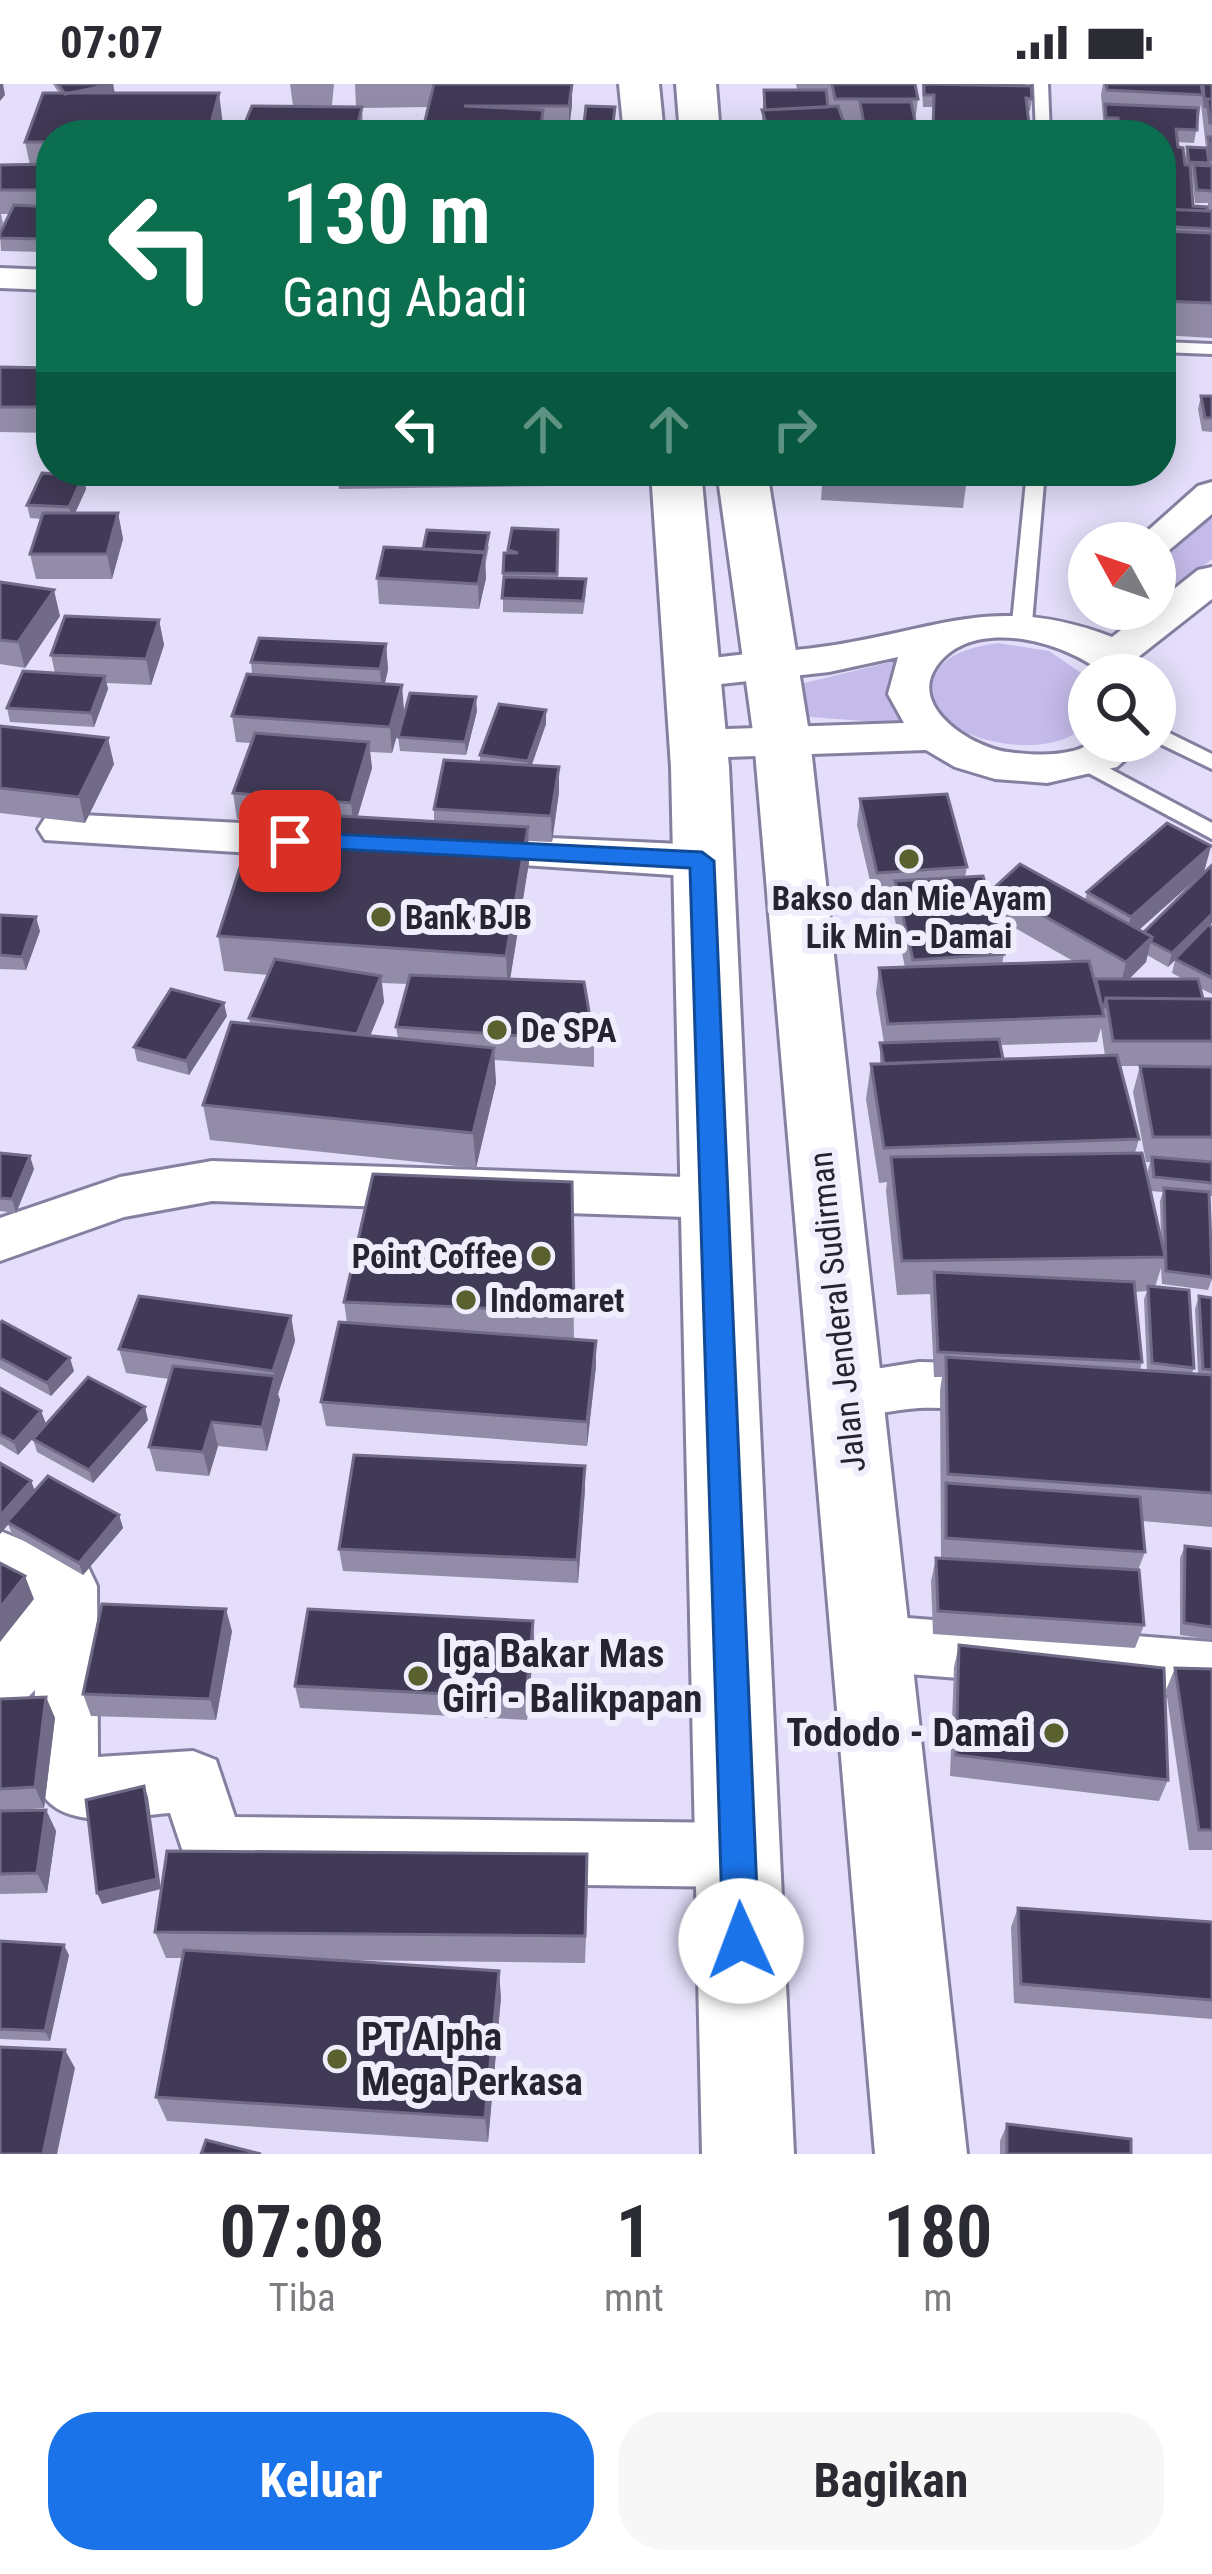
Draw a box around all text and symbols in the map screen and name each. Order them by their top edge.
text: 07:07 [60,16,163,69]
text: 130 m [282,165,491,264]
icon: left [84,168,240,324]
text: Gang Abadi [282,266,528,329]
icon: left [384,396,450,462]
icon: ahead [510,396,576,462]
icon: ahead [636,396,702,462]
icon: right [762,396,828,462]
north arrow [1068,522,1176,630]
map controls [1068,522,1176,762]
button: search [1068,654,1176,762]
pin [239,790,341,892]
icon: arrive [257,808,323,874]
marker: Bakso dan Mie Ayam Lik Min - Damai [896,846,922,872]
place label: Bakso dan Mie Ayam Lik Min - Damai [772,879,1046,956]
place label: Bank BJB [405,898,532,937]
marker: Bank BJB [368,904,394,930]
place label: De SPA [521,1011,617,1050]
marker: De SPA [484,1017,510,1043]
street label: Jalan Jenderal Sudirman [801,1150,873,1474]
place label: Point Coffee [352,1237,517,1276]
marker: Point Coffee [528,1243,554,1269]
place label: Indomaret [490,1281,624,1320]
marker: Indomaret [453,1287,479,1313]
place label: Iga Bakar Mas Giri - Balikpapan [442,1631,703,1722]
marker: Iga Bakar Mas Giri - Balikpapan [405,1663,431,1689]
place label: Tododo - Damai [786,1710,1030,1756]
marker: Tododo - Damai [1041,1720,1067,1746]
position arrow [678,1878,804,2004]
place label: PT Alpha Mega Perkasa [361,2014,583,2105]
marker: PT Alpha Mega Perkasa [324,2046,350,2072]
text: 07:08 [219,2190,385,2275]
text: 1 [616,2190,652,2275]
text: 180 [883,2190,993,2275]
text: Tiba [268,2275,336,2321]
text: mnt [604,2275,664,2321]
text: m [923,2275,953,2321]
button: Keluar [48,2412,594,2550]
button: Bagikan [618,2412,1164,2550]

